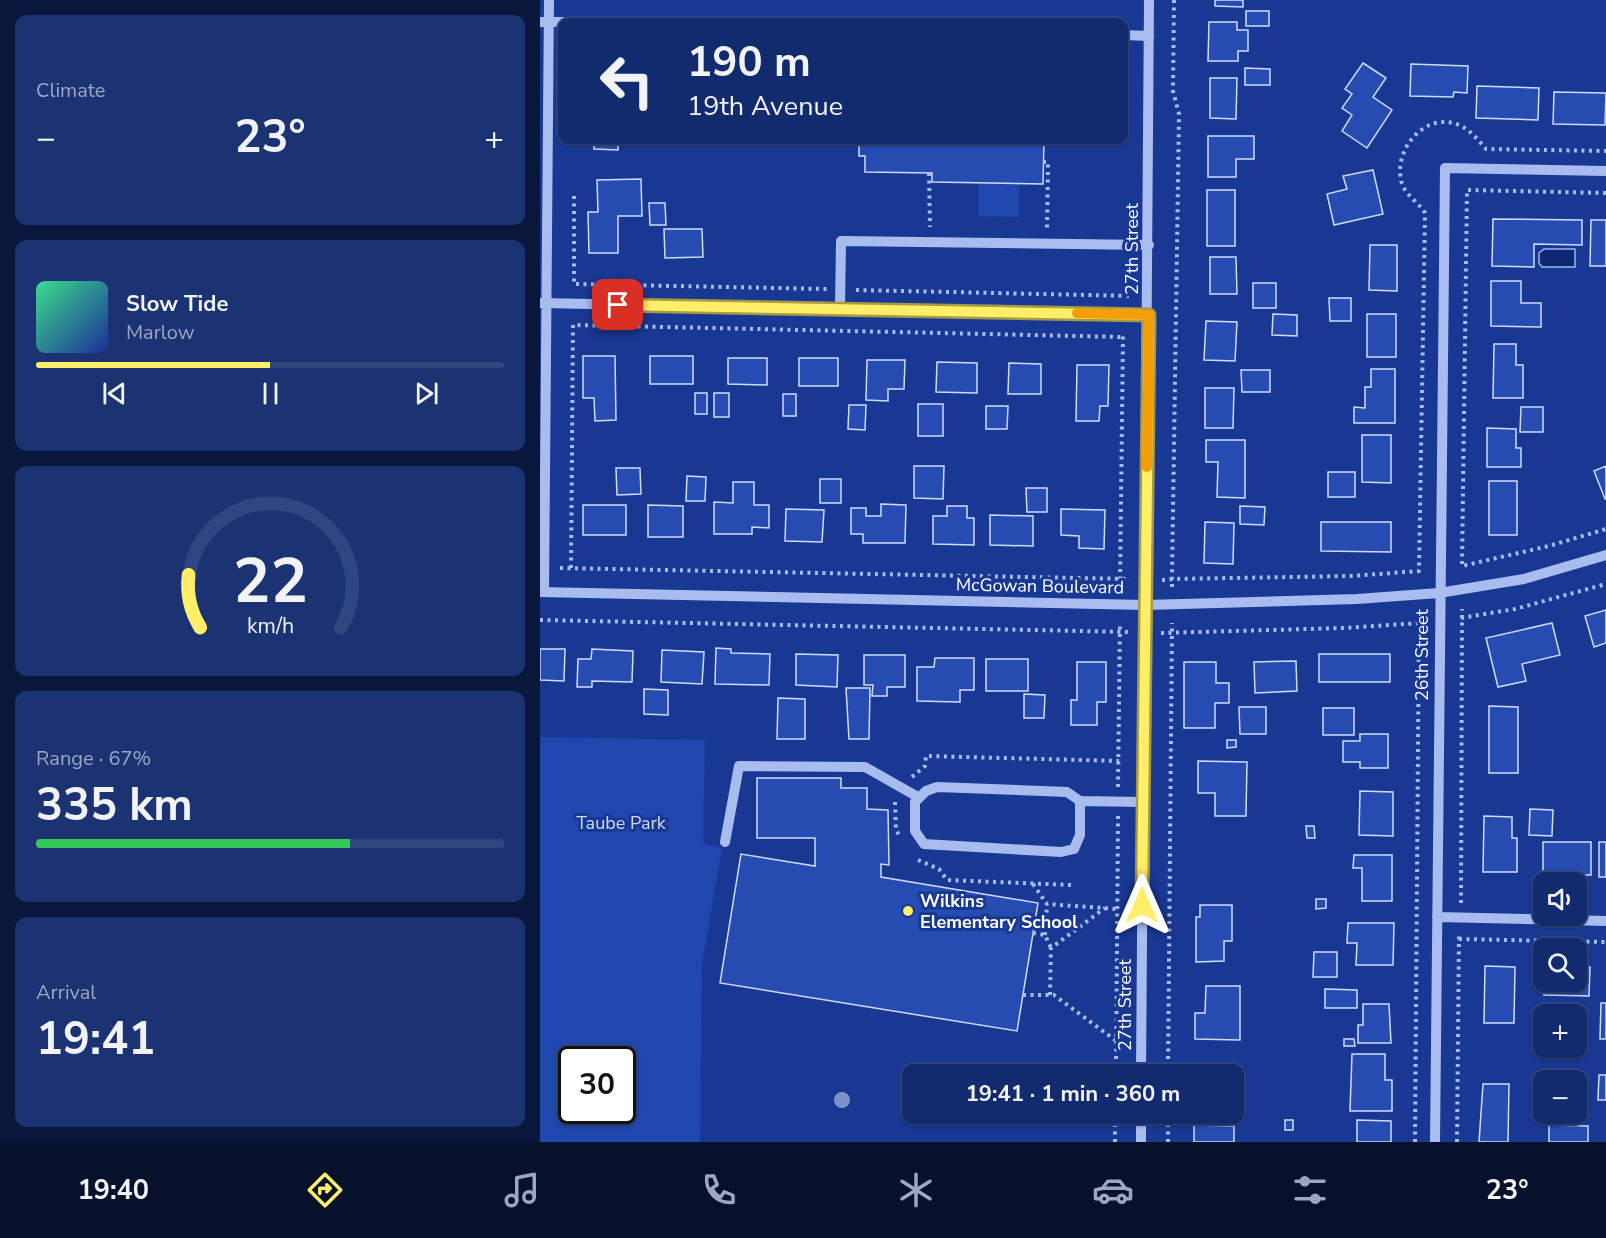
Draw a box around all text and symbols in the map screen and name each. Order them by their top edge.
text: 190 m [687,34,811,91]
icon: left [588,42,666,120]
text: Climate [36,77,105,104]
text: 19th Avenue [687,88,843,125]
text: 23° [234,107,306,168]
text: − [36,116,56,161]
text: + [484,116,504,161]
street label: 27th Street [1120,202,1144,295]
pin [592,279,643,330]
icon: arrive [601,288,634,321]
text: Slow Tide [126,289,228,319]
text: Marlow [126,319,194,346]
icon: previous [98,377,131,410]
icon: pause [254,377,287,410]
icon: next [410,377,443,410]
text: 22 [233,539,307,624]
street label: McGowan Boulevard [956,573,1124,599]
street label: 26th Street [1410,608,1434,701]
text: km/h [246,611,294,641]
text: Range · 67% [36,745,151,772]
text: 335 km [36,775,193,836]
park label: Taube Park [576,811,667,835]
map controls [1533,872,1587,1124]
button: sound [1533,872,1587,926]
position arrow [1110,873,1174,937]
place label: Wilkins Elementary School [920,889,1078,934]
marker: Wilkins Elementary School [901,904,915,918]
button: search [1533,938,1587,992]
street label: 27th Street [1113,958,1137,1051]
text: Arrival [36,979,96,1006]
button: + [1533,1004,1587,1058]
text: 19:41 [36,1009,155,1070]
speed limit sign: 30 [558,1046,636,1124]
button: − [1533,1070,1587,1124]
text: 19:41 · 1 min · 360 m [966,1079,1180,1109]
icon: directions [304,1169,346,1211]
icon: music [501,1169,543,1211]
icon: phone [698,1169,740,1211]
icon: climate [895,1169,937,1211]
icon: car [1092,1169,1134,1211]
icon: filters [1289,1169,1331,1211]
text: 19:40 [77,1172,149,1209]
text: 23° [1486,1172,1528,1209]

